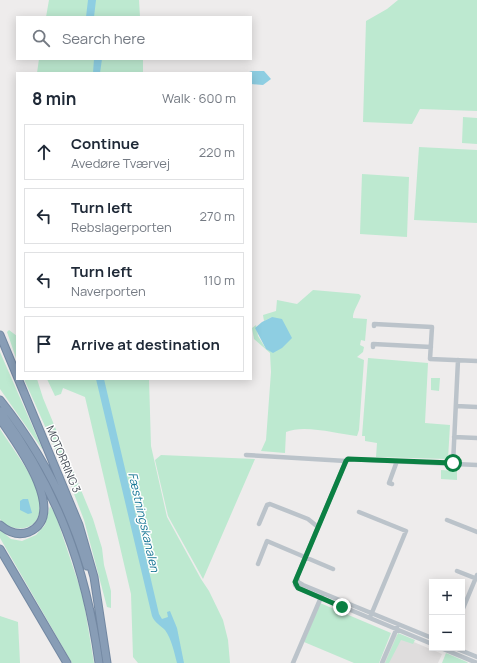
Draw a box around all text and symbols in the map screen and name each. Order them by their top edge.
search box [16,16,252,60]
icon: search [30,27,52,49]
text: Search here [62,28,145,49]
text: 8 min [32,87,77,110]
text: Walk · 600 m [162,89,236,107]
text: Continue [71,133,139,154]
icon: ahead [33,141,55,163]
text: 220 m [199,143,235,161]
text: Avedøre Tværvej [71,154,170,172]
text: Turn left [71,197,133,218]
icon: left [33,205,55,227]
text: 270 m [200,207,235,225]
text: Rebslagerporten [71,218,172,236]
text: Turn left [71,261,133,282]
icon: left [33,269,55,291]
text: 110 m [203,271,235,289]
text: Naverporten [71,282,146,300]
icon: arrive [33,333,55,355]
text: Arrive at destination [71,334,220,355]
street label: MOTORRING 3 [43,423,85,495]
route start [444,454,462,472]
water label: Fæstningskanalen [124,470,164,574]
map controls [429,579,465,651]
button: + [429,579,465,615]
route end [333,598,351,616]
button: − [429,615,465,651]

